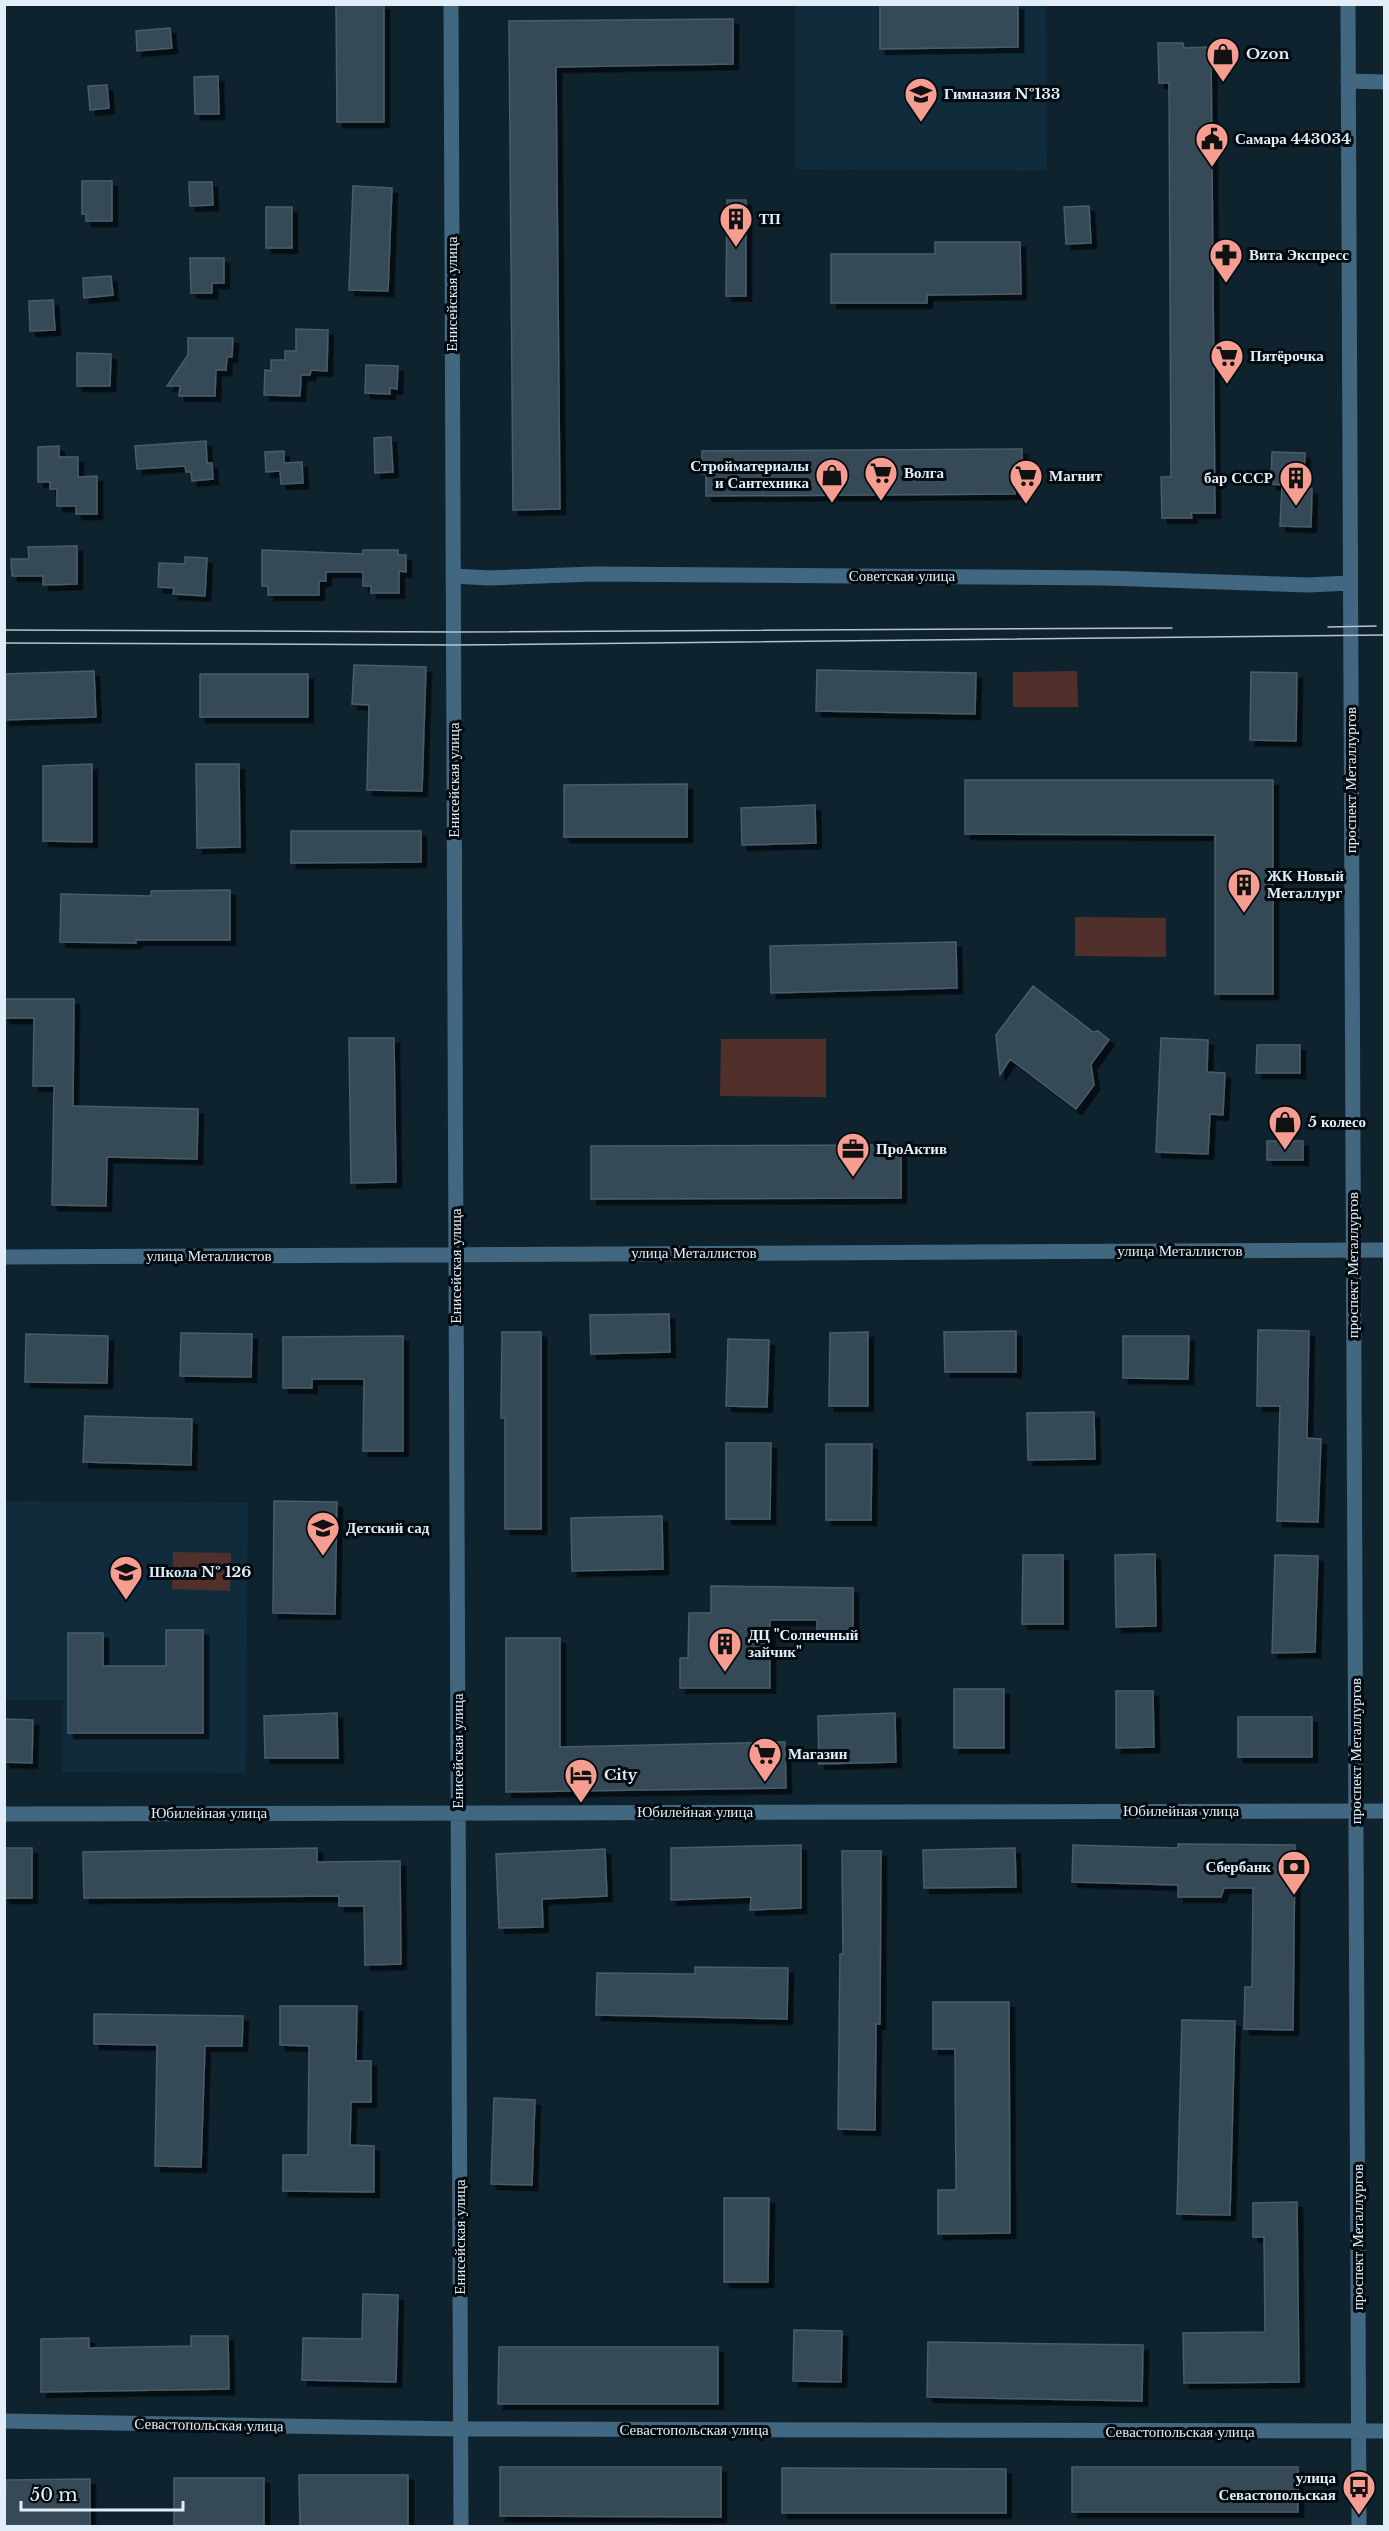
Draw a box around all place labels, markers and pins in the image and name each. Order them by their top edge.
shop icon: Ozon [1205,36,1241,83]
place label: Ozon [1246,44,1289,63]
school or university icon: Гимназия №133 [903,76,939,123]
place label: Гимназия №133 [944,84,1060,103]
public building icon: Самара 443034 [1194,121,1230,168]
place label: Самара 443034 [1235,129,1351,148]
building icon: ТП [718,201,754,248]
place label: ТП [759,209,781,228]
pharmacy icon: Вита Экспресс [1208,237,1244,284]
place label: Вита Экспресс [1249,245,1349,264]
supermarket icon: Пятёрочка [1209,338,1245,385]
place label: Пятёрочка [1250,346,1324,365]
supermarket icon: Волга [863,455,899,502]
place label: Стройматериалы и Сантехника [690,456,809,492]
shop icon: Стройматериалы и Сантехника [814,457,850,504]
supermarket icon: Магнит [1008,458,1044,505]
building icon: бар СССР [1278,460,1314,507]
place label: Волга [904,463,945,482]
place label: Магнит [1049,466,1103,485]
place label: бар СССР [1204,468,1273,487]
place label: ЖК Новый Металлург [1267,866,1344,902]
building icon: ЖК Новый Металлург [1226,867,1262,914]
shop icon: 5 колесо [1267,1104,1303,1151]
place label: 5 колесо [1308,1112,1366,1131]
office icon: ПроАктив [835,1131,871,1178]
place label: ПроАктив [876,1139,947,1158]
school or university icon: Детский сад [305,1510,341,1557]
place label: Детский сад [346,1518,430,1537]
school or university icon: Школа № 126 [108,1554,144,1601]
place label: Школа № 126 [149,1562,251,1581]
place label: ДЦ "Солнечный зайчик" [748,1625,859,1661]
building icon: ДЦ "Солнечный зайчик" [707,1626,743,1673]
supermarket icon: Магазин [747,1736,783,1783]
place label: Магазин [788,1744,848,1763]
hotel icon: City [563,1757,599,1804]
place label: City [604,1765,637,1784]
bank icon: Сбербанк [1276,1849,1312,1896]
place label: Сбербанк [1205,1857,1271,1876]
place label: улица Севастопольская [1218,2468,1336,2504]
bus stop icon: улица Севастопольская [1341,2469,1377,2516]

